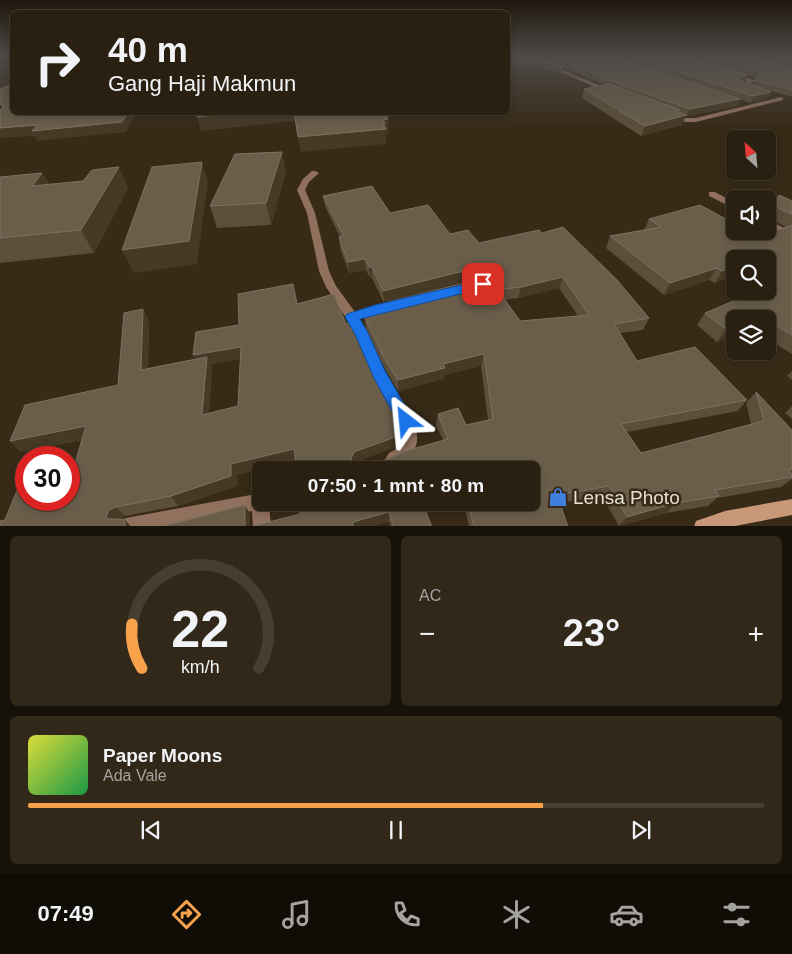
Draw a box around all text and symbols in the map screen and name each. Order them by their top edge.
icon: right [25,30,90,95]
text: 40 m [108,30,188,69]
text: Gang Haji Makmun [108,71,296,96]
north arrow [726,130,776,180]
map controls [726,130,776,360]
button: sound [726,190,776,240]
button: search [726,250,776,300]
pin [462,263,504,305]
icon: arrive [469,270,497,298]
button: layers [726,310,776,360]
position arrow [379,394,431,446]
speed limit sign: 30 [15,446,80,511]
text: 07:50 · 1 mnt · 80 m [308,475,484,496]
shop icon: Lensa Photo [547,486,569,508]
place label: Lensa Photo [573,487,680,508]
text: AC [419,587,441,604]
text: 22 [172,600,229,658]
text: 23° [563,612,620,654]
text: − [419,618,435,649]
text: + [748,618,764,649]
text: km/h [181,657,220,677]
text: Paper Moons [103,745,222,766]
text: Ada Vale [103,767,167,784]
icon: previous [137,816,165,844]
icon: pause [382,816,410,844]
icon: next [627,816,655,844]
icon: directions [169,897,204,932]
icon: music [279,897,314,932]
icon: phone [389,897,424,932]
icon: climate [499,897,534,932]
icon: car [609,897,644,932]
icon: filters [719,897,754,932]
text: 07:49 [38,901,94,926]

